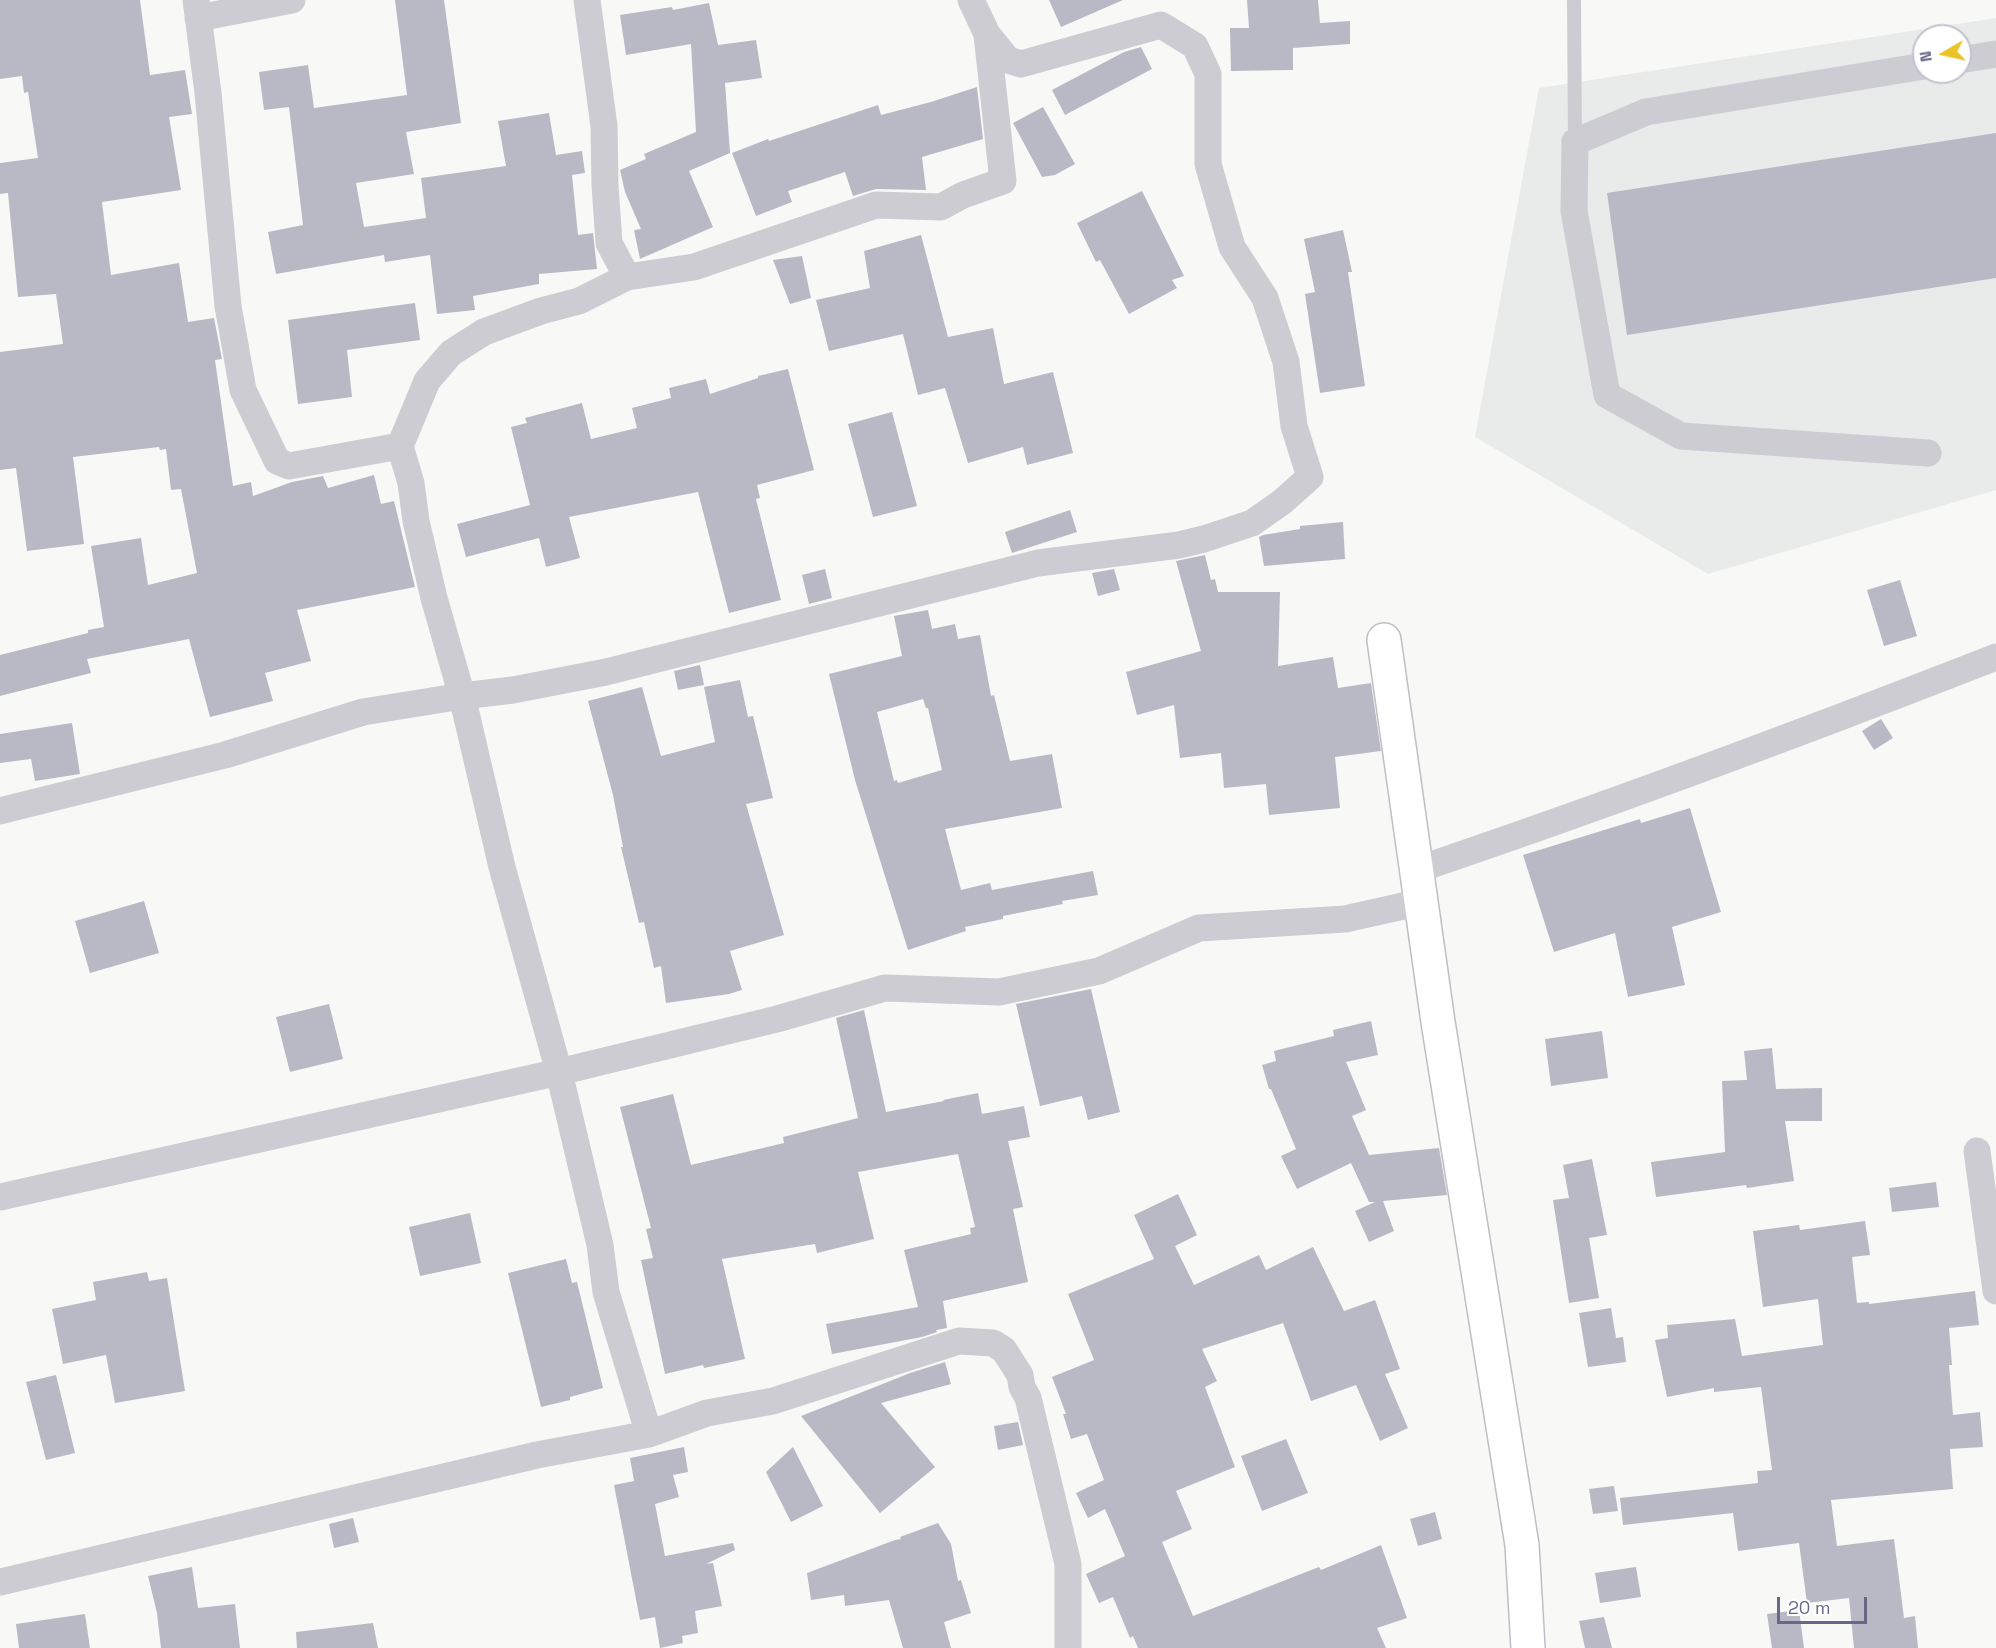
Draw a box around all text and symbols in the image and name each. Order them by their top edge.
north arrow [1912,24,1972,84]
text: N [1914,50,1937,64]
scale bar [1780,1585,1870,1623]
text: 20 m [1788,1596,1831,1619]

